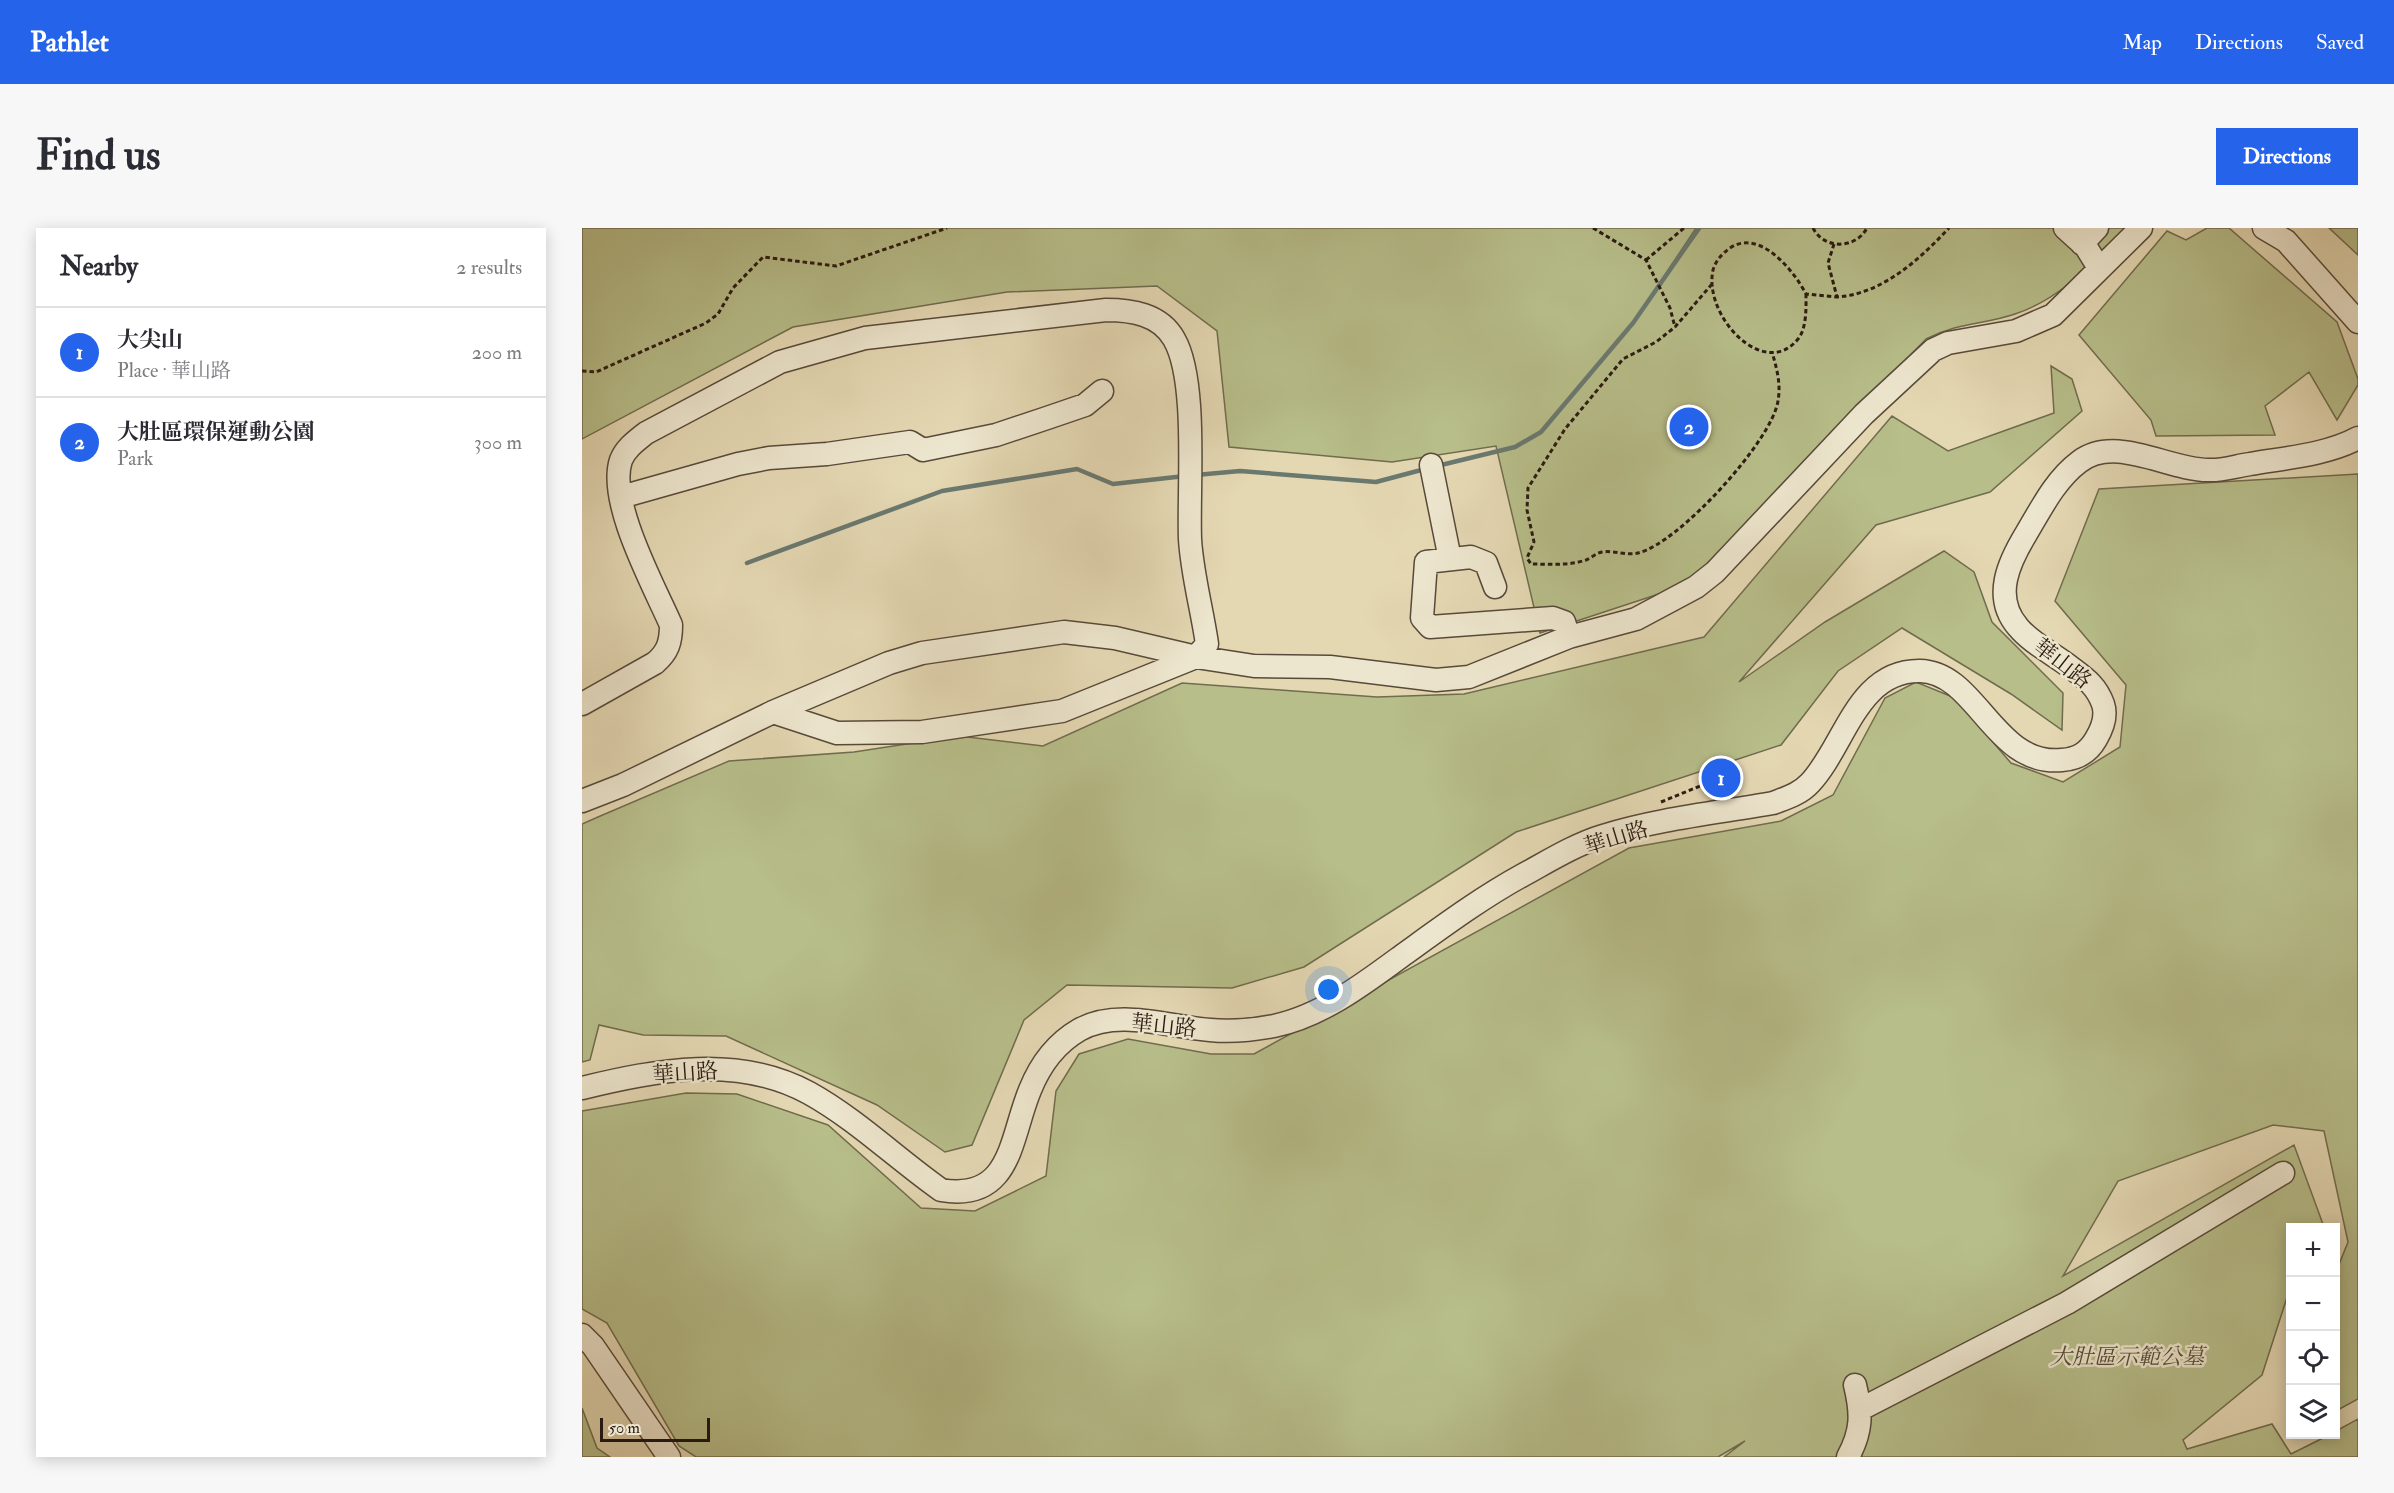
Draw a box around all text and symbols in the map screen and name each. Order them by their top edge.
text: Pathlet [30,25,109,60]
text: Map [2122,29,2162,56]
text: Directions [2195,29,2283,56]
text: Saved [2316,29,2364,56]
button: Directions [2216,128,2358,185]
text: Find us [36,130,160,182]
text: Nearby [60,251,138,283]
text: 2 results [456,255,522,280]
text: 大尖山 [117,326,183,354]
text: 1 [76,340,83,365]
text: 200 m [472,340,522,365]
text: Place · 華山路 [117,358,231,383]
pin: 2 [1670,404,1708,450]
text: 大肚區環保運動公園 [117,418,315,446]
text: 2 [74,430,85,455]
text: 300 m [474,430,522,455]
text: Park [117,446,153,471]
street label: 華山路 [2028,632,2097,695]
pin: 1 [1702,756,1740,800]
street label: 華山路 [1581,815,1652,861]
your location [1314,975,1343,1004]
street label: 華山路 [1130,1009,1198,1043]
street label: 華山路 [651,1057,719,1089]
map controls [2286,1223,2340,1439]
button: + [2286,1223,2340,1277]
button: − [2286,1277,2340,1331]
button: locate [2286,1331,2340,1385]
park label: 大肚區示範公墓 [2050,1343,2208,1371]
button: layers [2286,1385,2340,1439]
scale bar [600,1415,710,1442]
text: 50 m [609,1418,640,1438]

